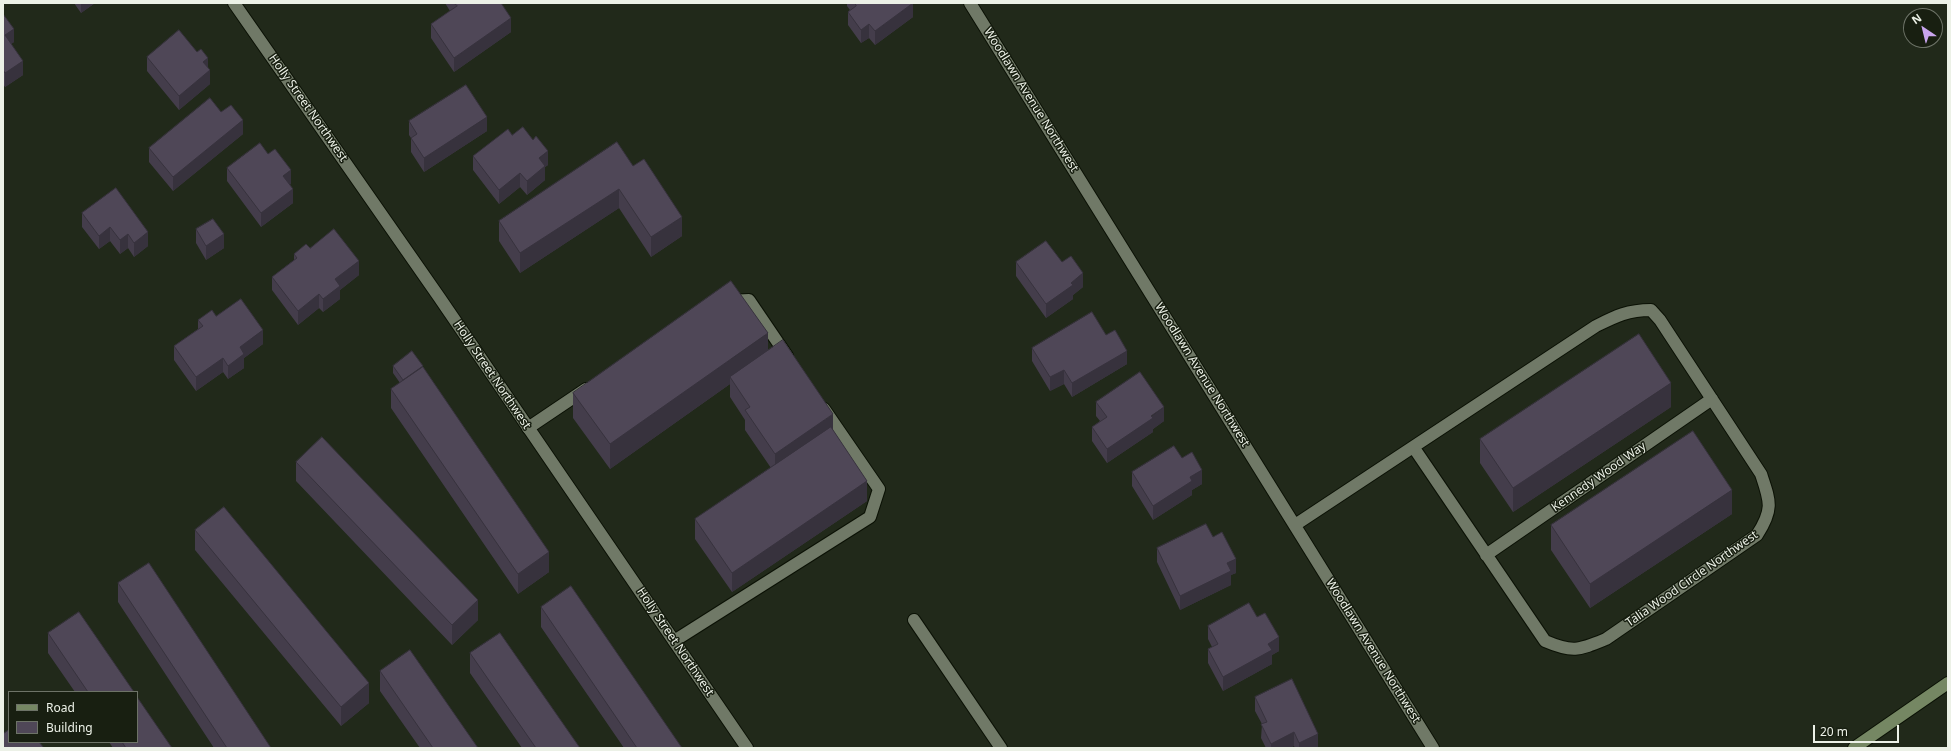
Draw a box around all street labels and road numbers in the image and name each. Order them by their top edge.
street label: Woodlawn Avenue Northwest [981,25,1081,175]
street label: Holly Street Northwest [266,52,350,164]
street label: Woodlawn Avenue Northwest [1152,300,1252,450]
street label: Holly Street Northwest [450,318,534,432]
street label: Kennedy Wood Way [1549,439,1649,515]
street label: Talia Wood Circle Northwest [1623,528,1761,630]
street label: Woodlawn Avenue Northwest [1323,576,1423,726]
street label: Holly Street Northwest [633,585,717,699]

